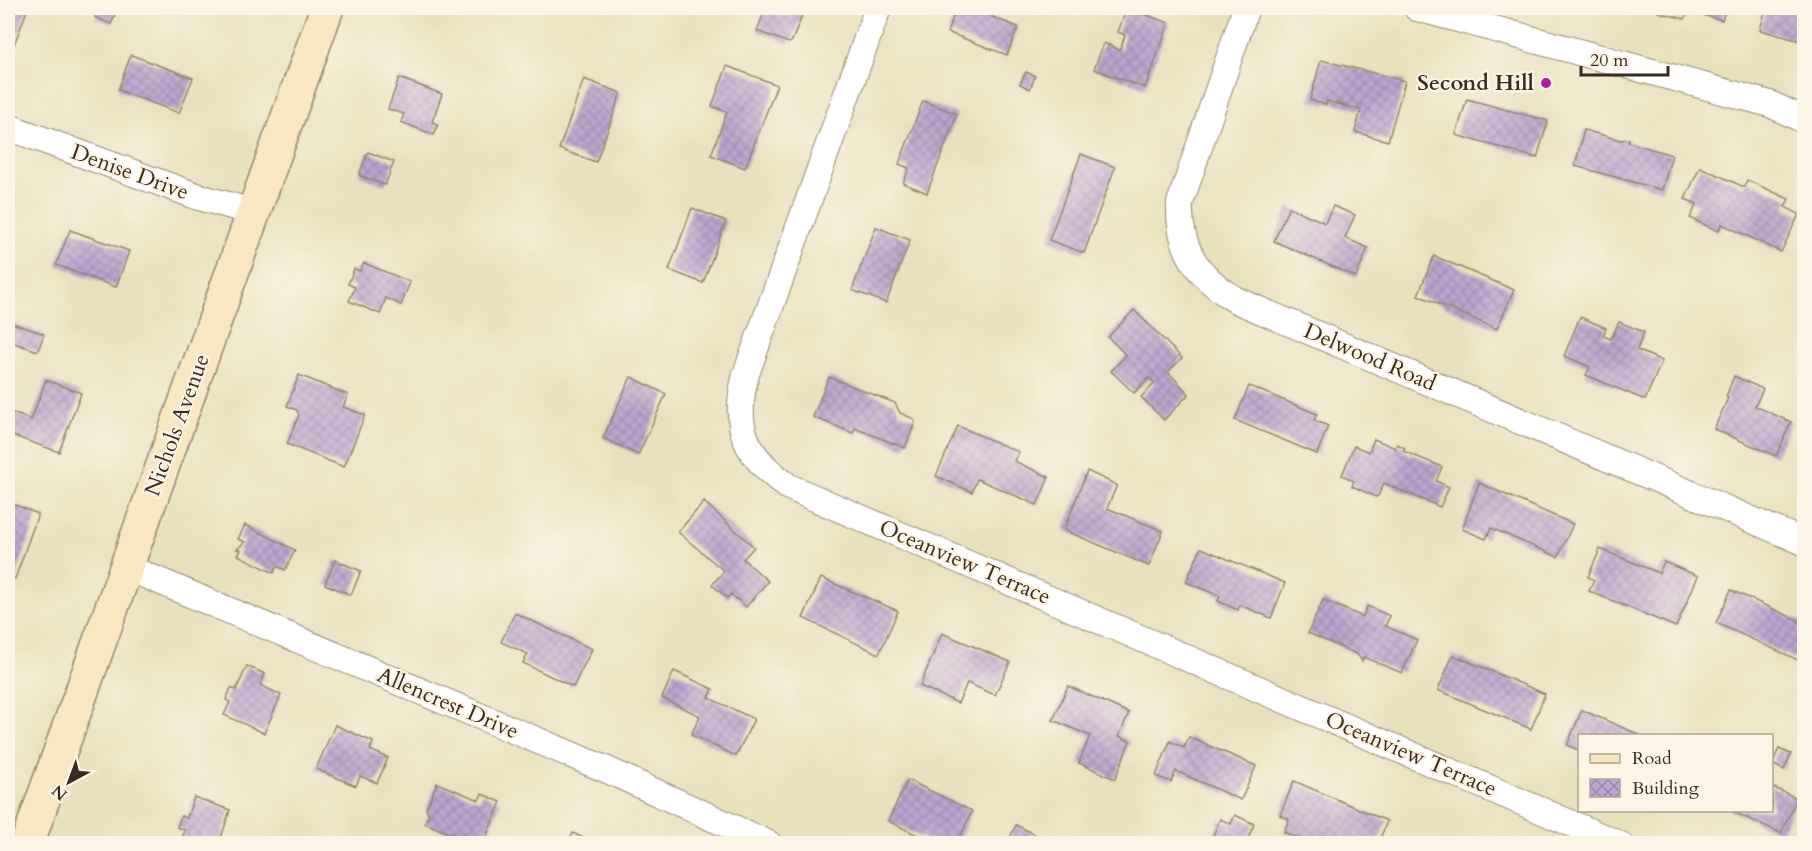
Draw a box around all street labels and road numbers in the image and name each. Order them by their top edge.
street label: Denise Drive [67,137,193,207]
street label: Delwood Road [1299,316,1441,398]
street label: Nichols Avenue [137,350,217,500]
street label: Oceanview Terrace [875,512,1055,612]
street label: Allencrest Drive [373,660,523,746]
street label: Oceanview Terrace [1321,704,1501,804]

